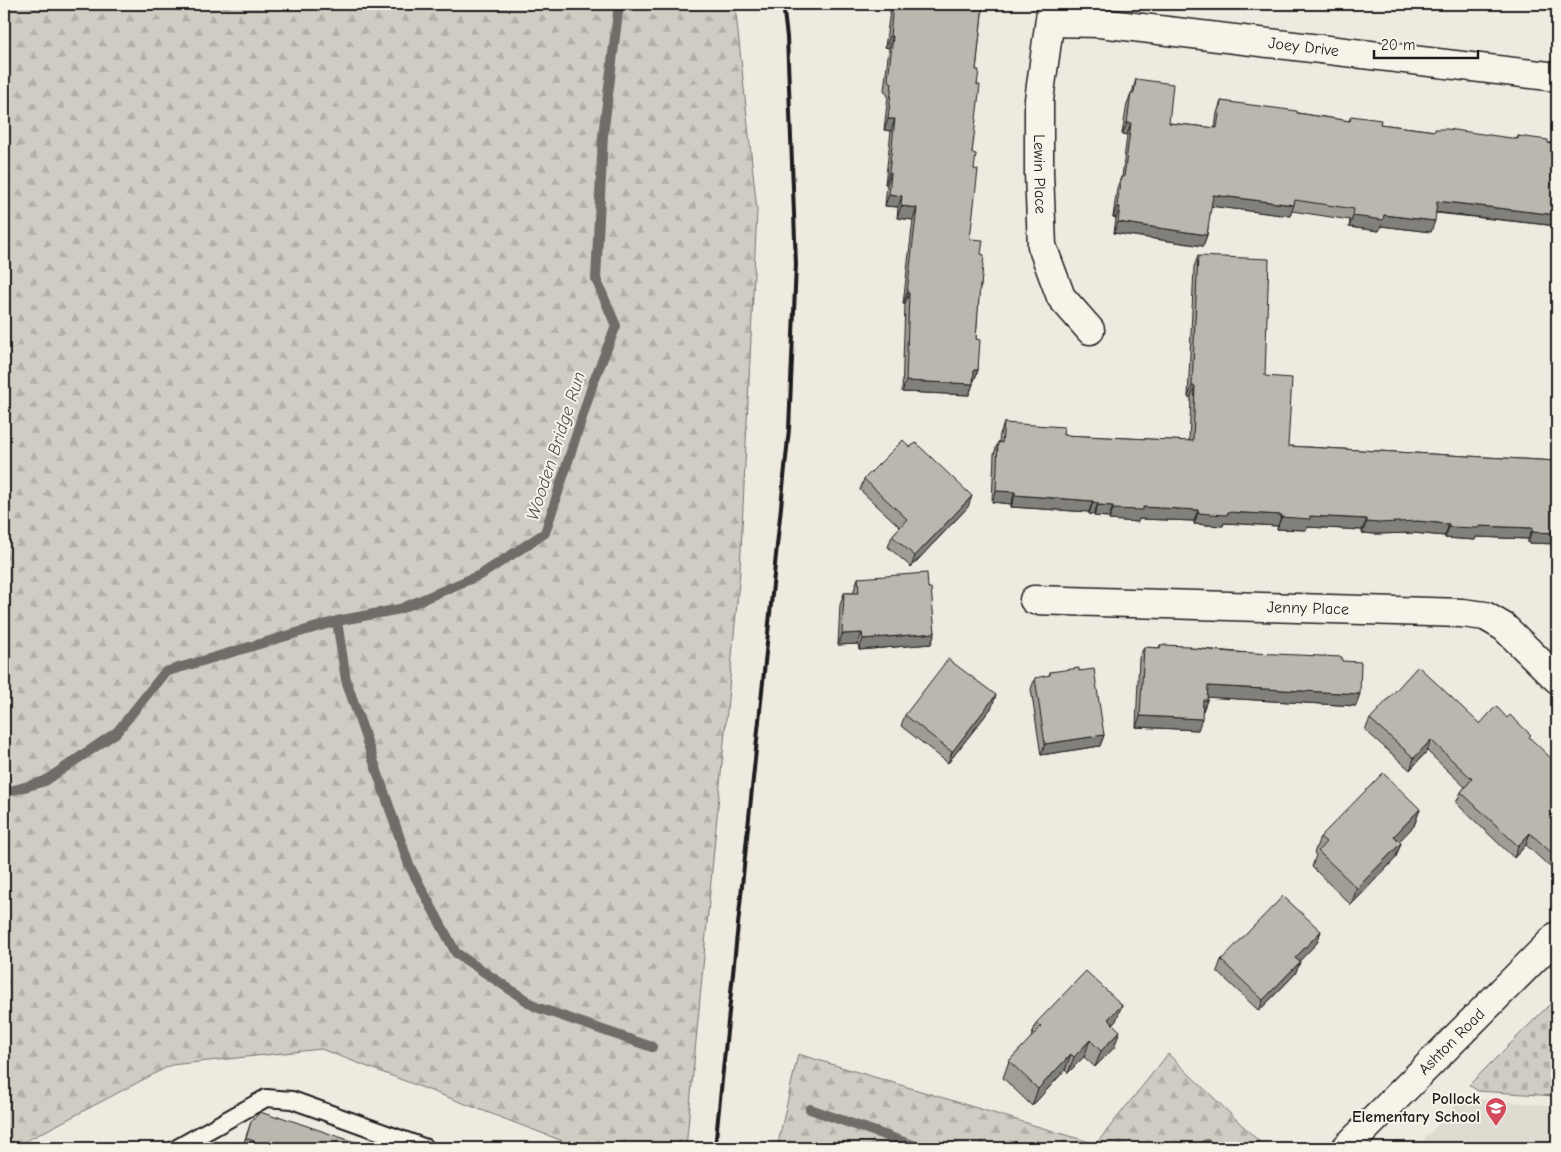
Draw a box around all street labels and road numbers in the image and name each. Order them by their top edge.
street label: Joey Drive [1267,34,1340,60]
street label: Lewin Place [1030,134,1050,214]
street label: Jenny Place [1267,598,1349,619]
street label: Ashton Road [1415,1005,1489,1078]

